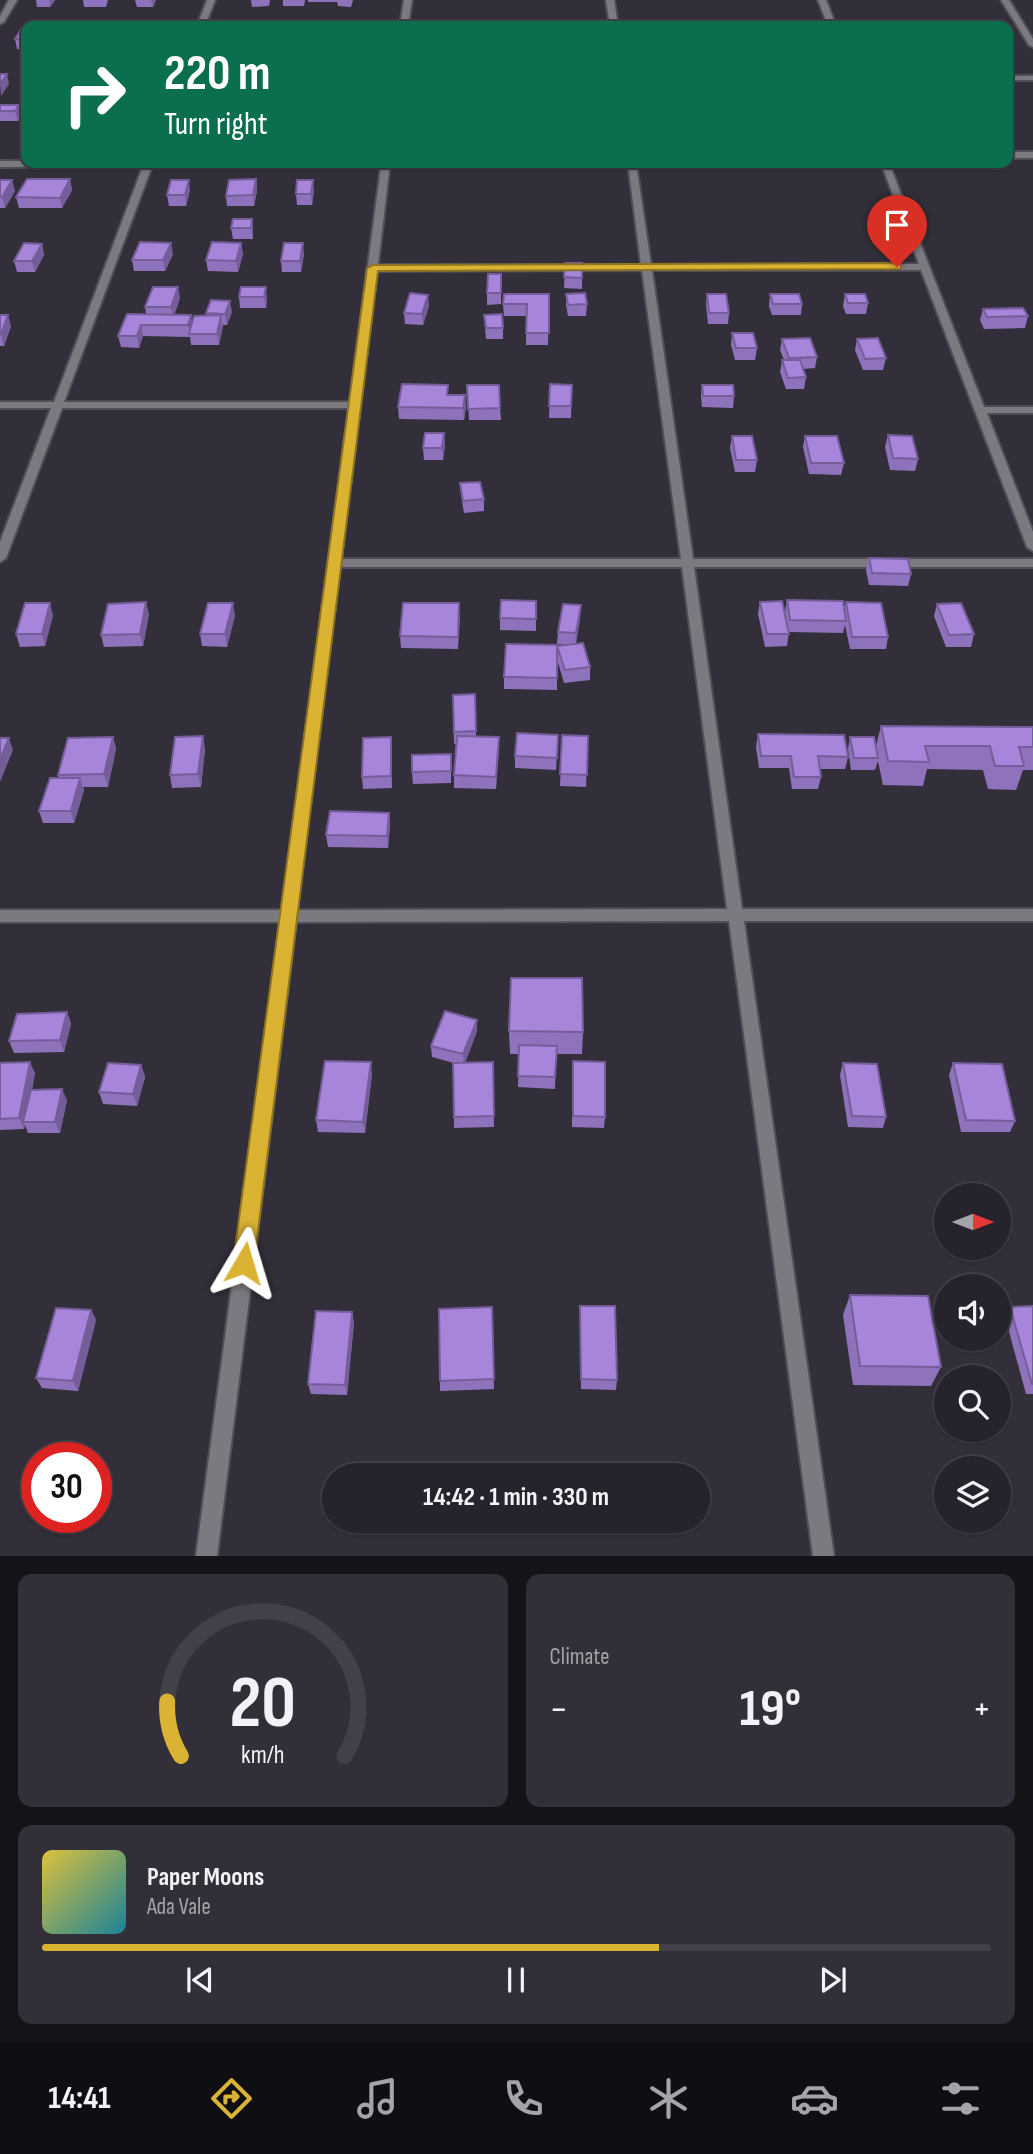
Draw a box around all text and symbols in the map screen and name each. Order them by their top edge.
text: 220 m [164,45,270,104]
icon: right [49,49,140,140]
text: Turn right [164,105,268,144]
pin [867,195,927,267]
icon: arrive [878,206,916,244]
north arrow [934,1183,1012,1260]
map controls [934,1183,1011,1533]
position arrow [207,1226,281,1300]
button: sound [934,1274,1011,1351]
button: search [934,1365,1011,1442]
speed limit sign: 30 [21,1442,112,1533]
button: layers [934,1456,1011,1533]
text: 14:42 · 1 min · 330 m [423,1482,609,1513]
text: Climate [550,1643,609,1671]
text: 20 [229,1661,296,1749]
text: 19° [740,1678,801,1741]
text: − [550,1687,568,1732]
text: + [972,1687,991,1732]
text: km/h [241,1740,284,1771]
text: Paper Moons [147,1862,264,1893]
text: Ada Vale [147,1893,211,1921]
icon: previous [181,1961,219,1999]
icon: pause [497,1961,535,1999]
icon: next [814,1961,852,1999]
icon: directions [207,2074,256,2123]
icon: music [353,2074,402,2123]
icon: phone [499,2074,548,2123]
icon: climate [644,2074,693,2123]
icon: car [790,2074,839,2123]
icon: filters [936,2074,985,2123]
text: 14:41 [48,2079,111,2118]

